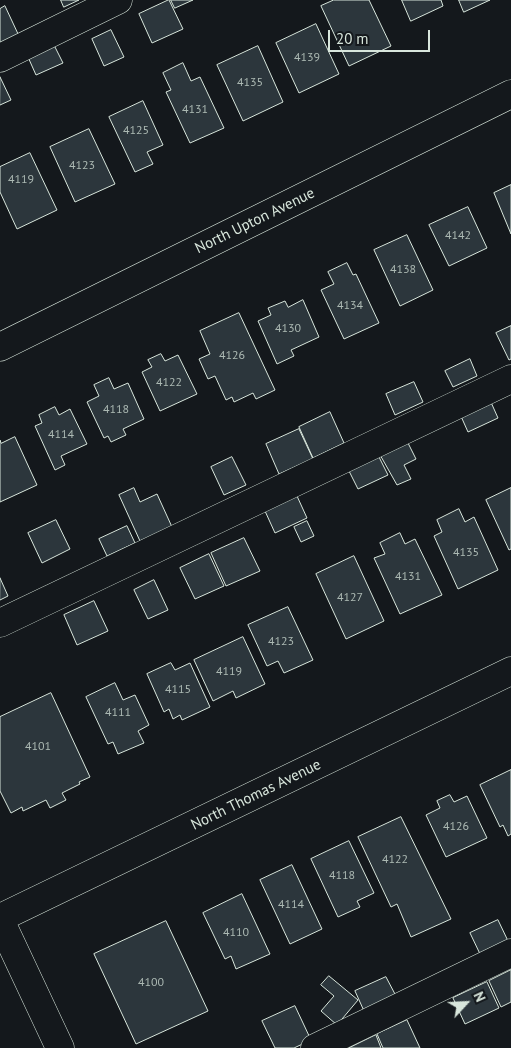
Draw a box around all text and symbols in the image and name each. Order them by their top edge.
scale bar [331,20,434,52]
text: 20 m [336,29,369,48]
house number: 4139 [294,51,320,65]
house number: 4135 [237,76,263,90]
house number: 4131 [182,103,208,117]
house number: 4125 [123,124,149,138]
house number: 4123 [69,159,95,173]
house number: 4119 [8,173,34,187]
street label: North Upton Avenue [192,184,318,258]
house number: 4142 [445,229,471,243]
house number: 4138 [390,263,416,277]
house number: 4134 [337,299,363,313]
house number: 4130 [275,322,301,336]
house number: 4126 [219,349,245,363]
house number: 4122 [156,376,182,390]
house number: 4118 [103,403,129,417]
house number: 4114 [48,428,74,442]
house number: 4135 [453,546,479,560]
house number: 4131 [395,570,421,584]
house number: 4127 [337,591,363,605]
house number: 4123 [268,635,294,649]
house number: 4119 [216,665,242,679]
house number: 4115 [165,683,191,697]
house number: 4111 [105,706,131,720]
house number: 4101 [25,740,51,754]
street label: North Thomas Avenue [188,756,324,834]
house number: 4126 [443,820,469,834]
house number: 4122 [382,853,408,867]
house number: 4118 [329,869,355,883]
house number: 4114 [278,898,304,912]
house number: 4110 [223,926,249,940]
house number: 4100 [138,976,164,990]
north arrow [441,978,491,1028]
text: N [469,989,490,1005]

